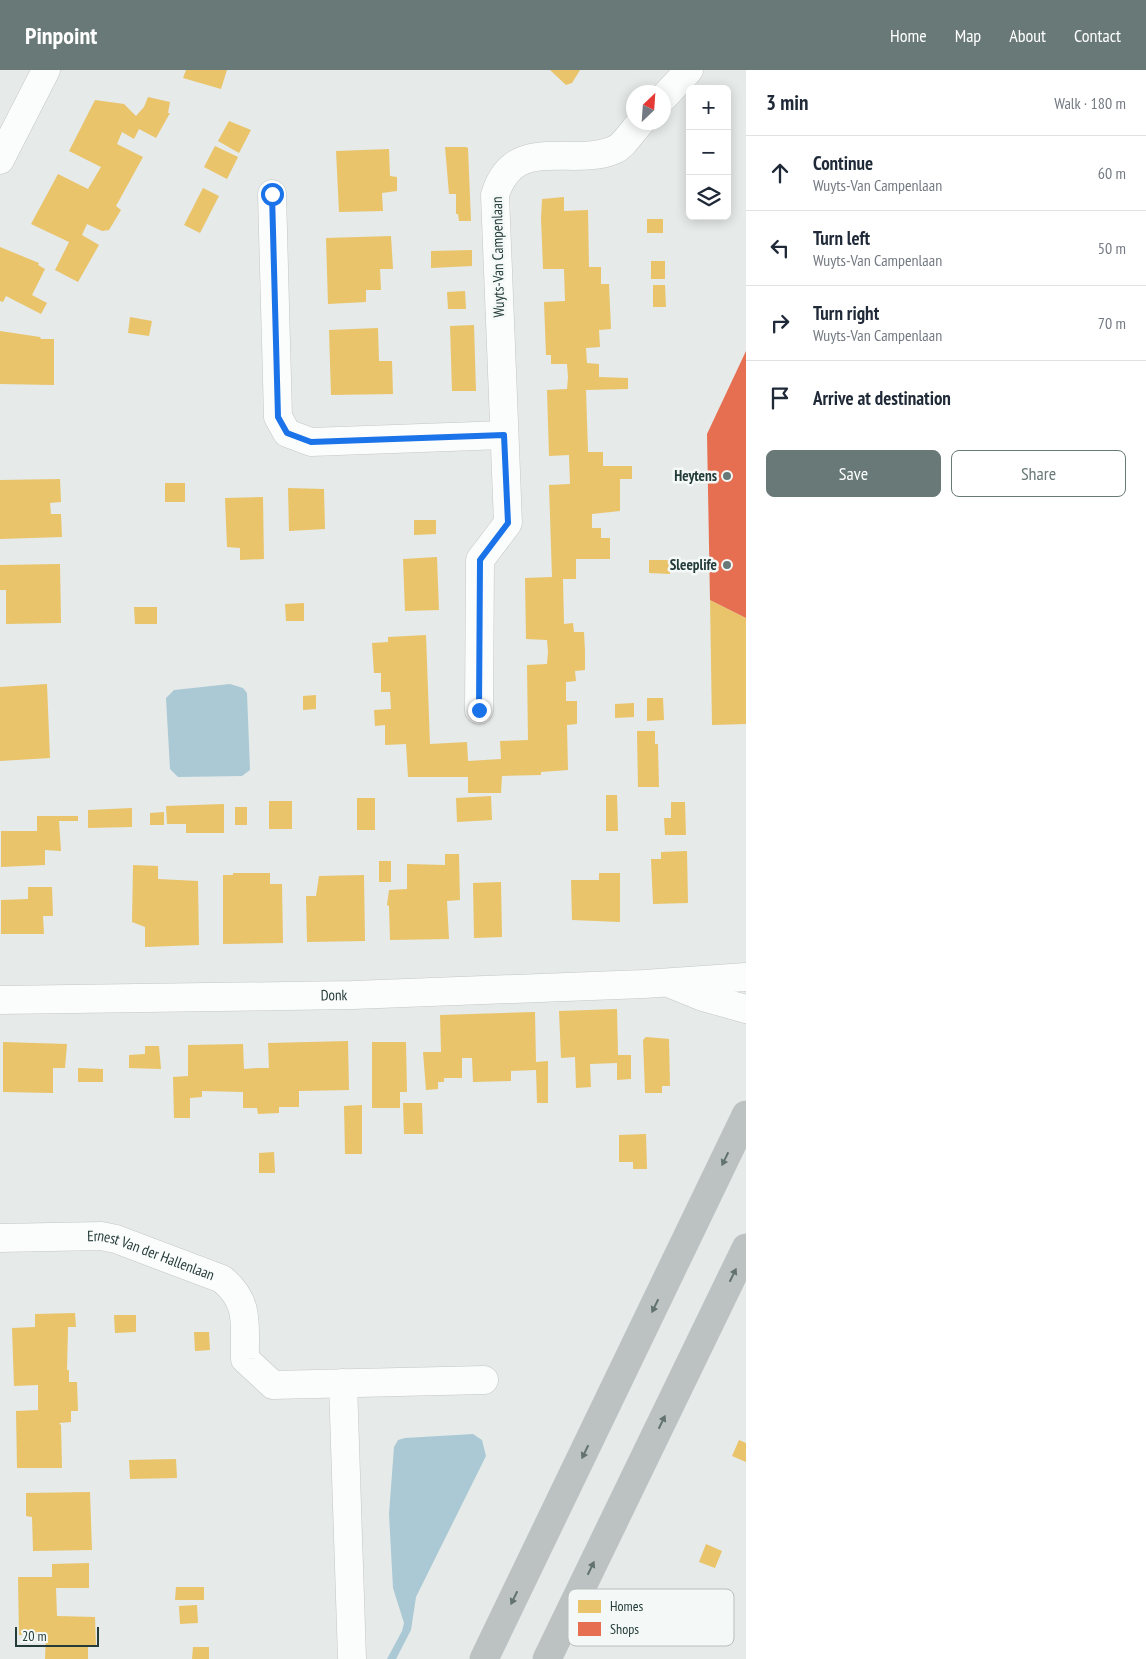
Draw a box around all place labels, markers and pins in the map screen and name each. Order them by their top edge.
place label: Heytens [674,466,717,485]
marker: Heytens [721,470,733,482]
place label: Sleeplife [670,555,717,574]
marker: Sleeplife [721,559,733,571]

